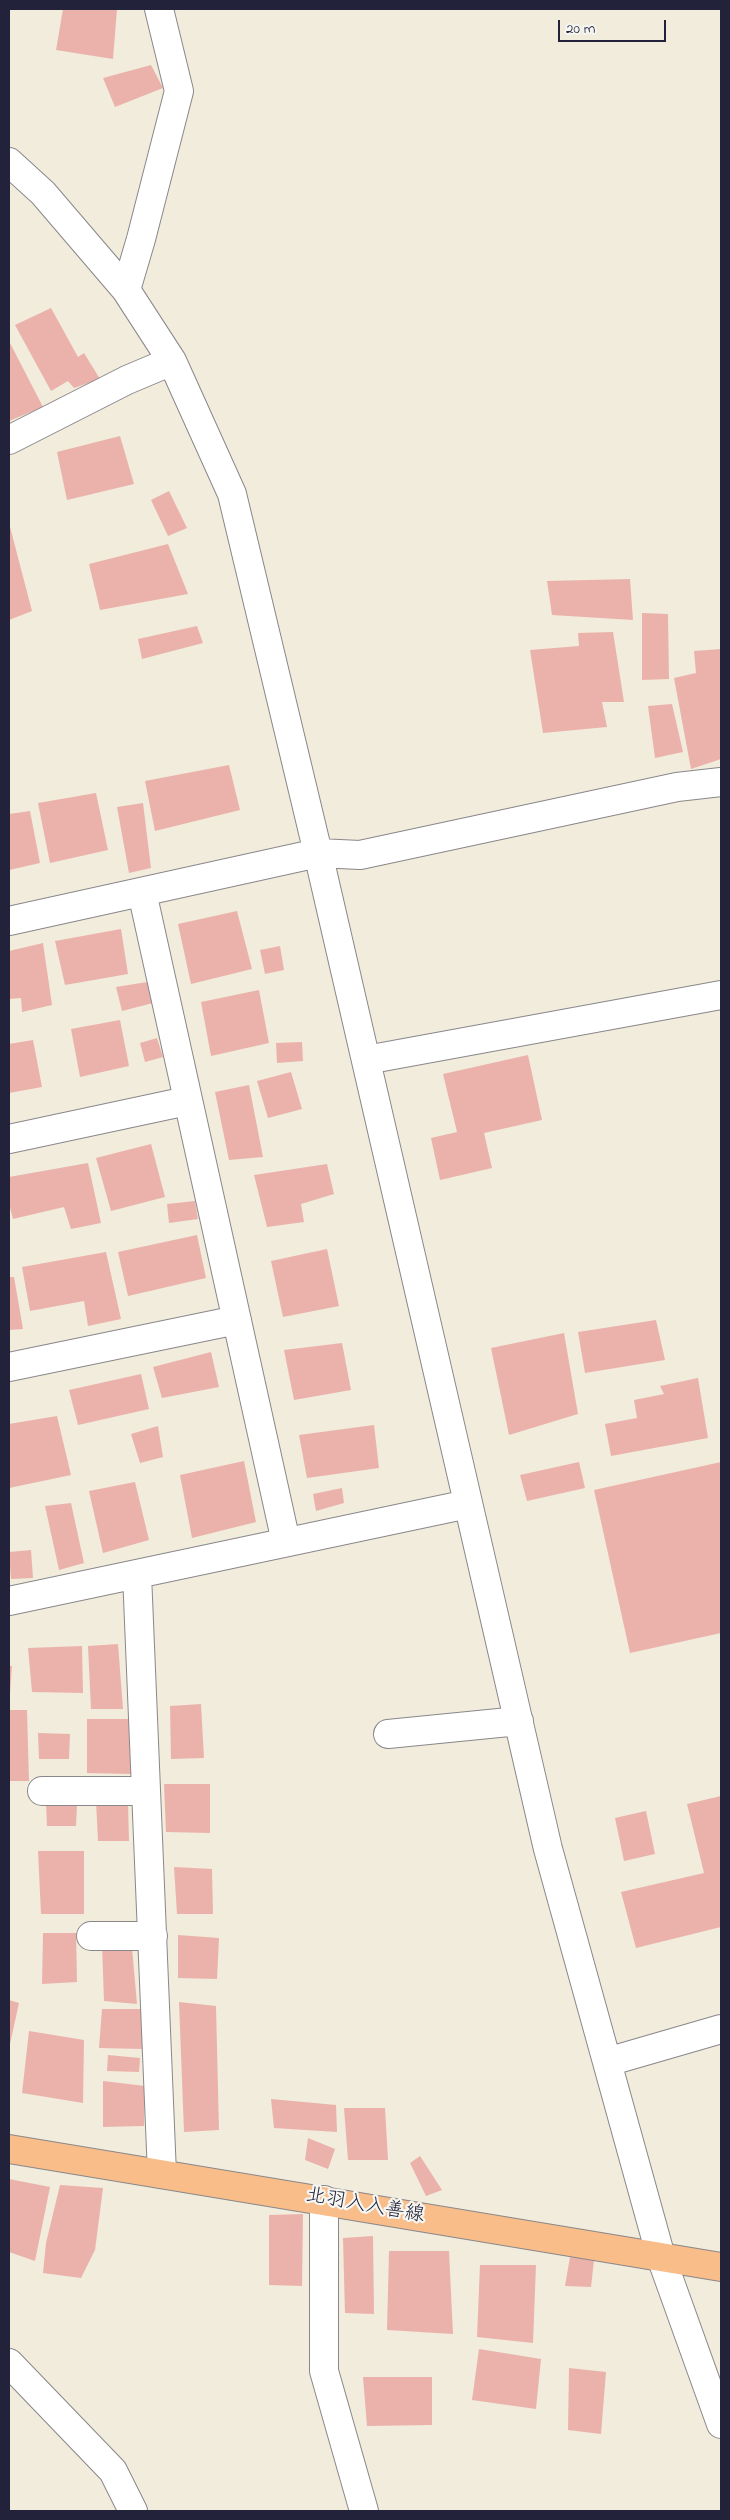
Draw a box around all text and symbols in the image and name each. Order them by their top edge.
scale bar [560,10,668,42]
text: 20 m [566,18,595,40]
street label: 北羽入入善線 [304,2185,426,2229]

